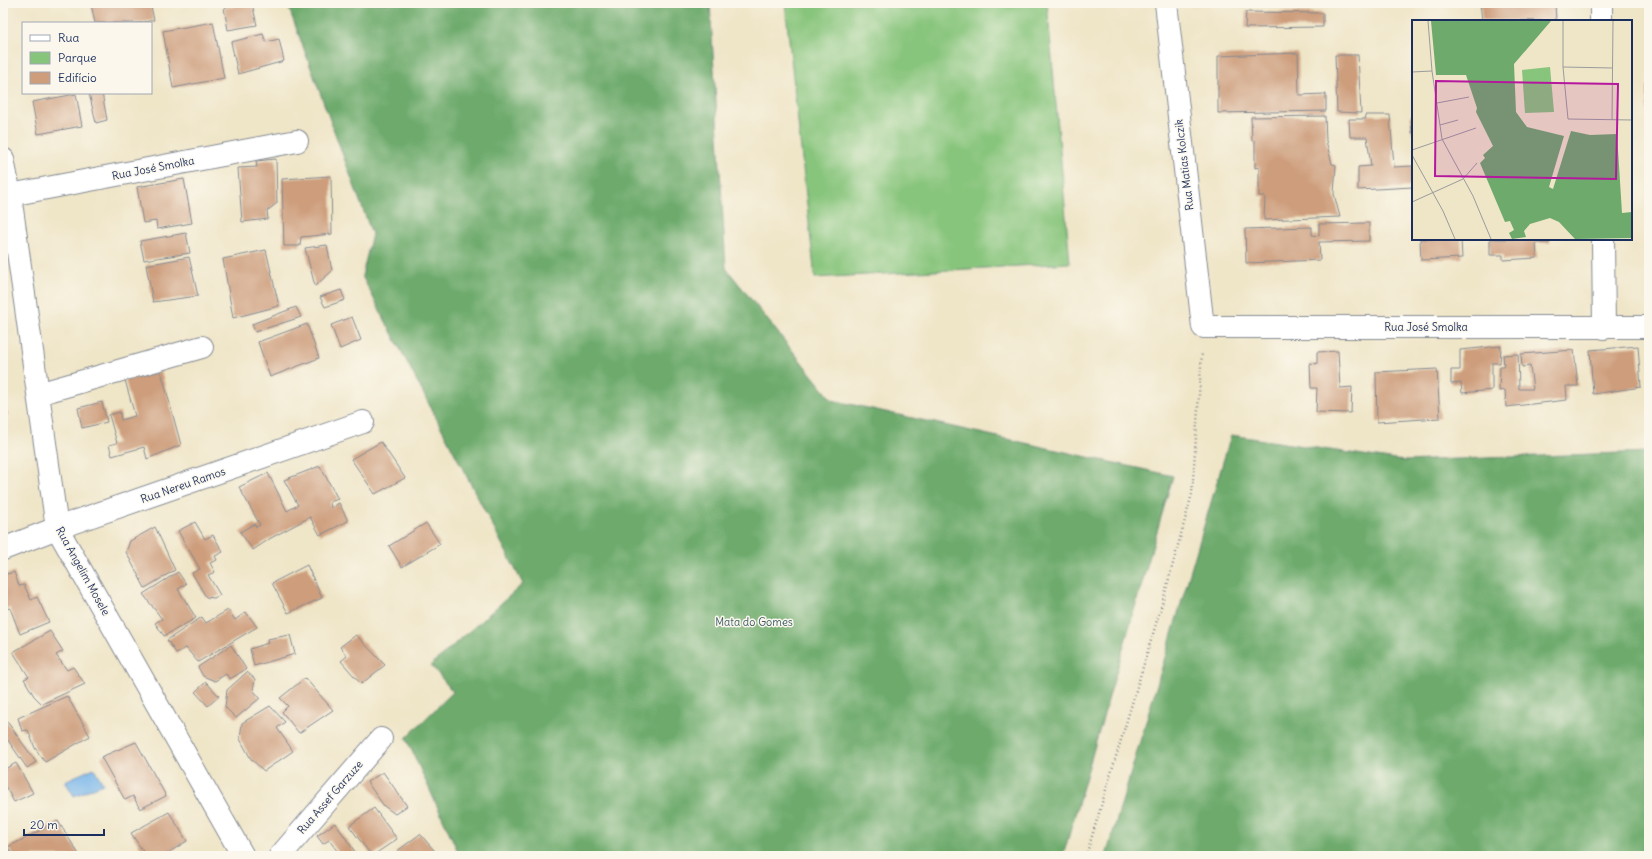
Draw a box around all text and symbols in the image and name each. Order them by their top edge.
inset map [1412,20,1632,240]
legend [22,22,152,94]
text: Rua [58,30,80,45]
text: Parque [58,50,97,65]
text: Edifício [58,70,97,85]
street label: Rua Matias Kolczik [1171,118,1197,211]
street label: Rua José Smolka [111,153,195,183]
street label: Rua José Smolka [1384,320,1468,334]
street label: Rua Nereu Ramos [139,464,227,506]
street label: Rua Angelim Mosele [53,524,113,618]
park label: Mata do Gomes [715,615,793,629]
street label: Rua Assef Garzuze [294,757,366,837]
scale bar [24,811,104,837]
text: 20 m [30,817,58,832]

